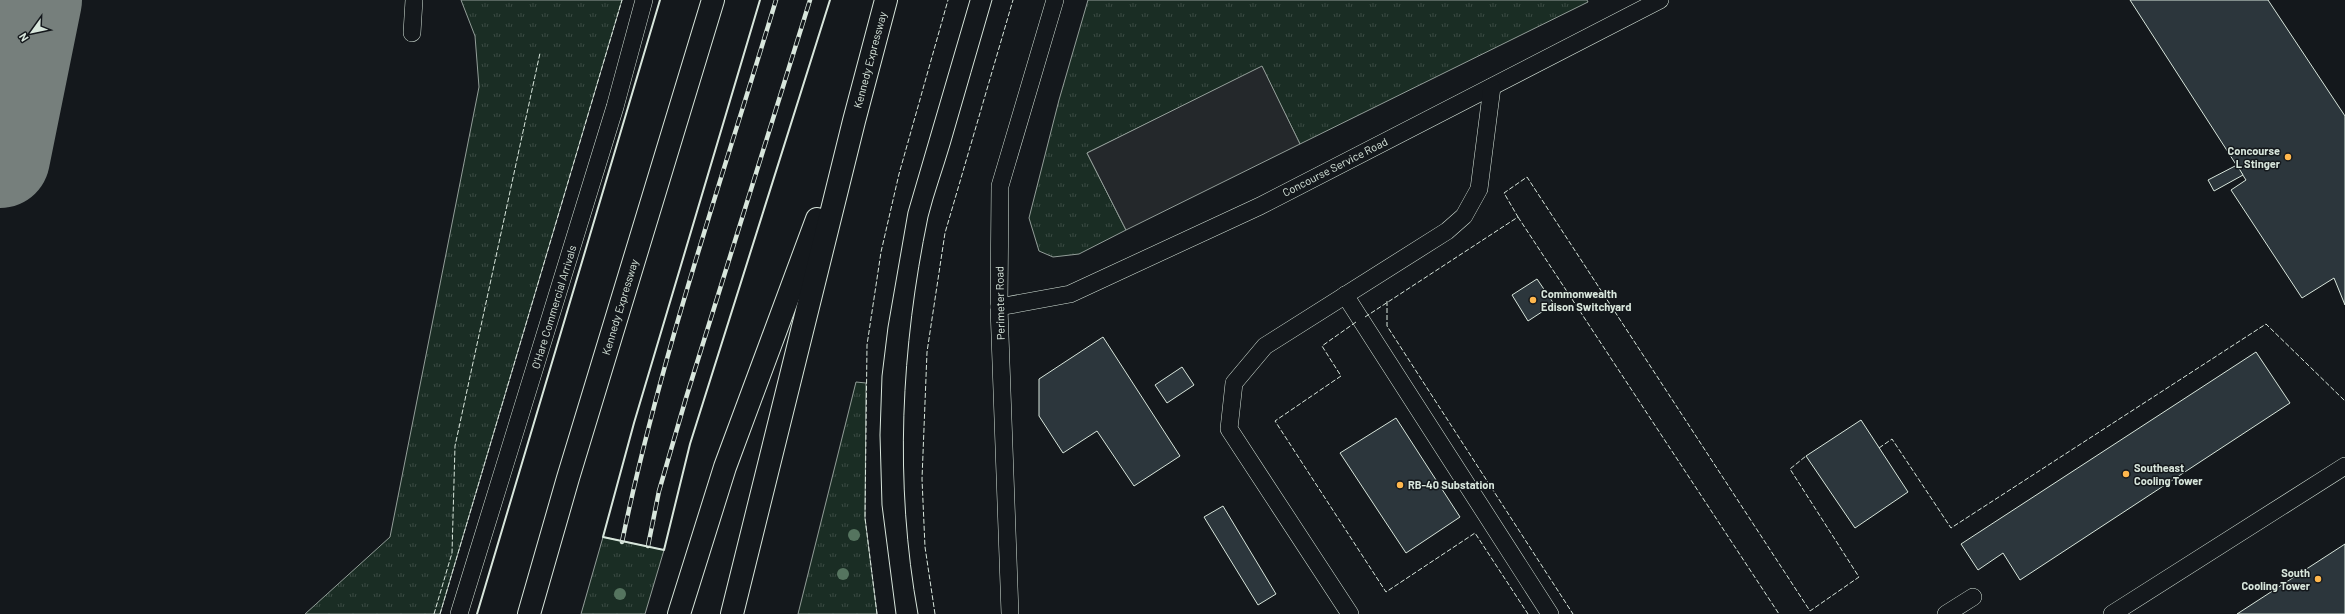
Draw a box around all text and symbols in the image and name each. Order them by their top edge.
street label: Kennedy Expressway [850,10,889,110]
north arrow [12,12,52,52]
text: N [16,31,31,44]
street label: Concourse Service Road [1280,134,1389,199]
place label: Concourse L Stinger [2228,144,2281,170]
marker: Concourse L Stinger [2283,152,2293,162]
street label: O'Hare Commercial Arrivals [529,243,579,370]
street label: Kennedy Expressway [599,257,640,356]
street label: Perimeter Road [992,266,1007,340]
place label: Commonwealth Edison Switchyard [1541,287,1631,313]
marker: Commonwealth Edison Switchyard [1528,295,1538,305]
place label: Southeast Cooling Tower [2134,461,2203,487]
marker: Southeast Cooling Tower [2121,469,2131,479]
place label: RB-40 Substation [1408,478,1494,491]
marker: RB-40 Substation [1395,480,1405,490]
place label: South Cooling Tower [2241,566,2311,592]
marker: South Cooling Tower [2313,574,2323,584]

